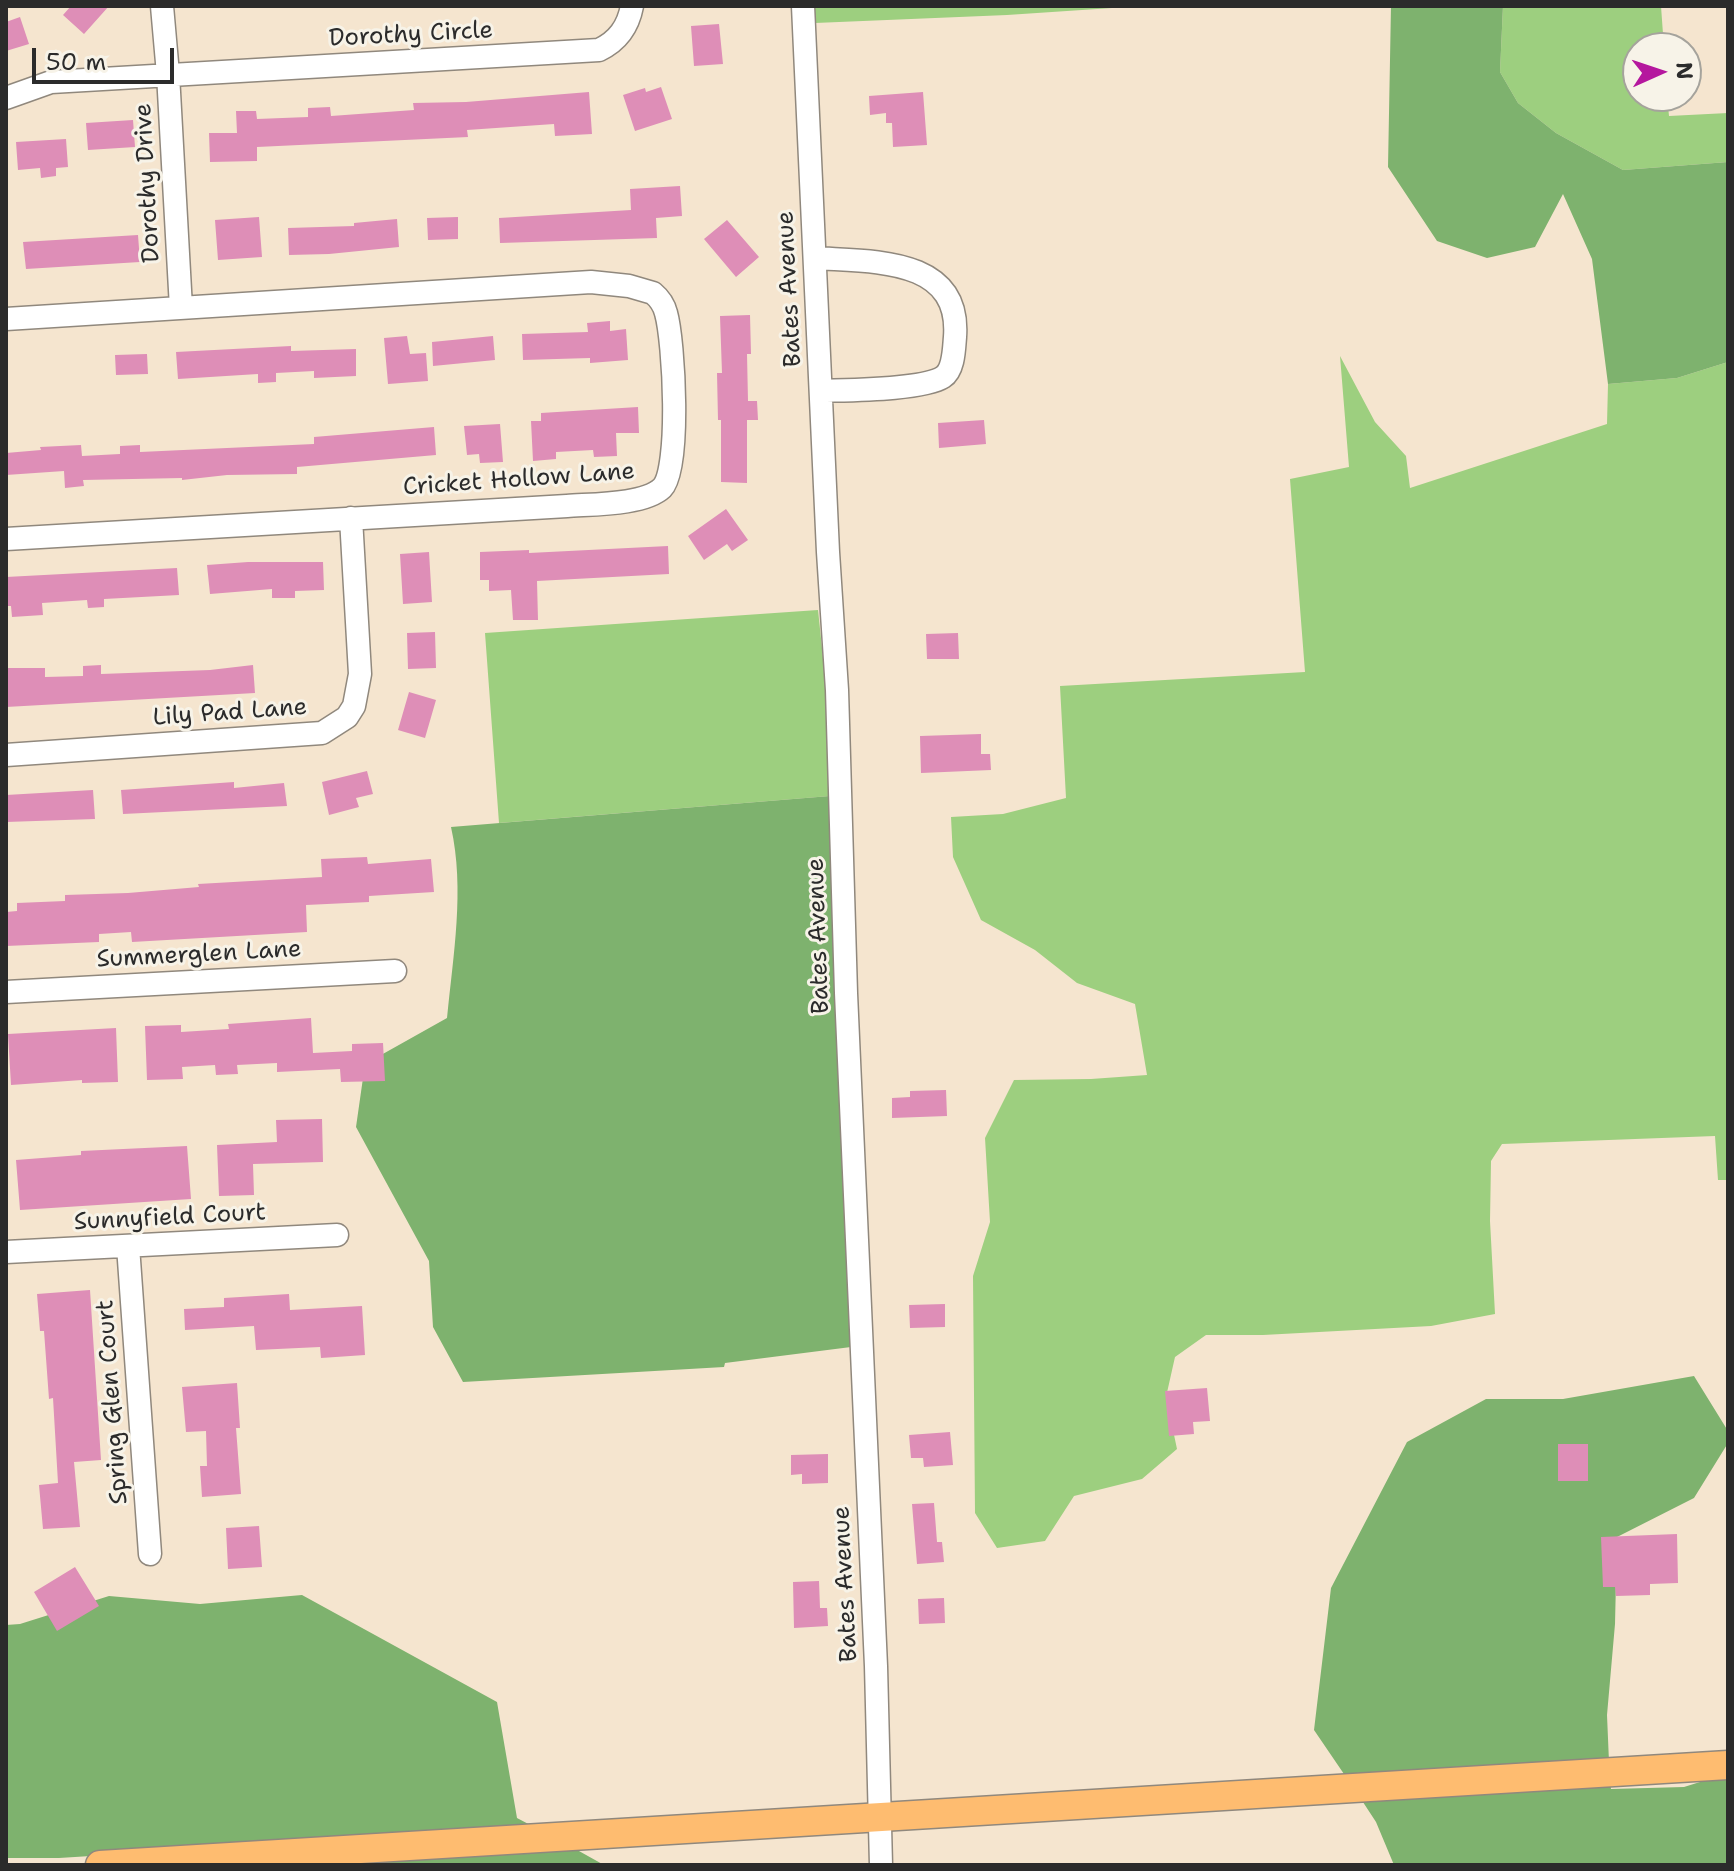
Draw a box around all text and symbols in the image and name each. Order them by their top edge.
street label: Dorothy Circle [328,16,494,54]
scale bar [36,32,178,82]
north arrow [1622,32,1702,112]
text: 50 m [46,46,106,78]
text: N [1670,61,1699,80]
street label: Dorothy Drive [129,102,167,264]
street label: Bates Avenue [772,210,808,368]
street label: Cricket Hollow Lane [402,458,636,502]
street label: Lily Pad Lane [152,693,308,733]
street label: Bates Avenue [802,857,836,1015]
street label: Summerglen Lane [96,935,302,975]
street label: Sunnyfield Court [73,1199,267,1237]
street label: Spring Glen Court [91,1299,135,1505]
street label: Bates Avenue [828,1505,864,1663]

